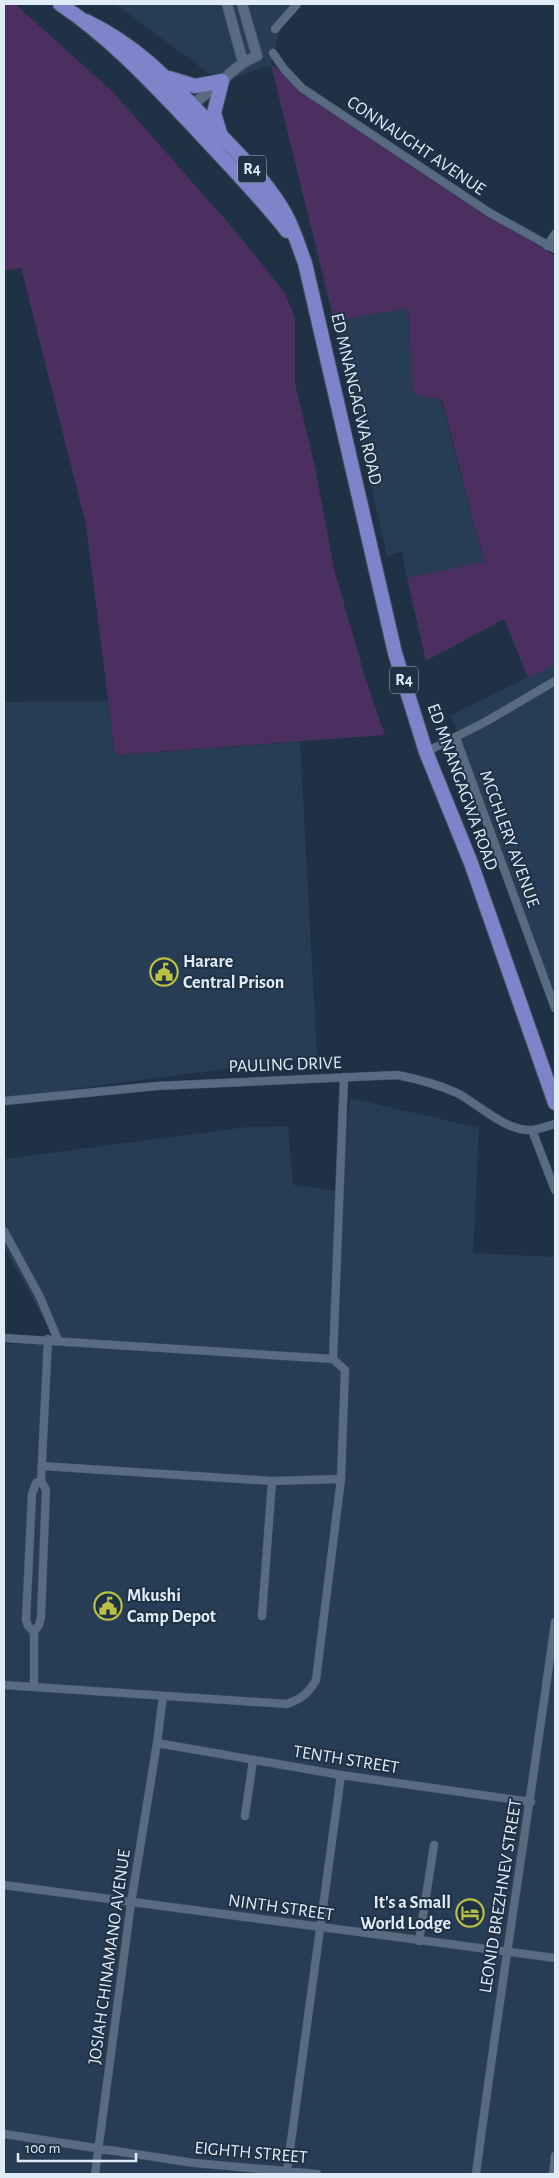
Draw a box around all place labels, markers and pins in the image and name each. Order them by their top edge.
place label: Harare Central Prison [183,953,284,992]
public building icon: Harare Central Prison [149,957,179,987]
place label: Mkushi Camp Depot [127,1587,216,1626]
public building icon: Mkushi Camp Depot [93,1591,123,1621]
place label: It's a Small World Lodge [360,1894,451,1933]
hotel icon: It's a Small World Lodge [455,1898,485,1928]

